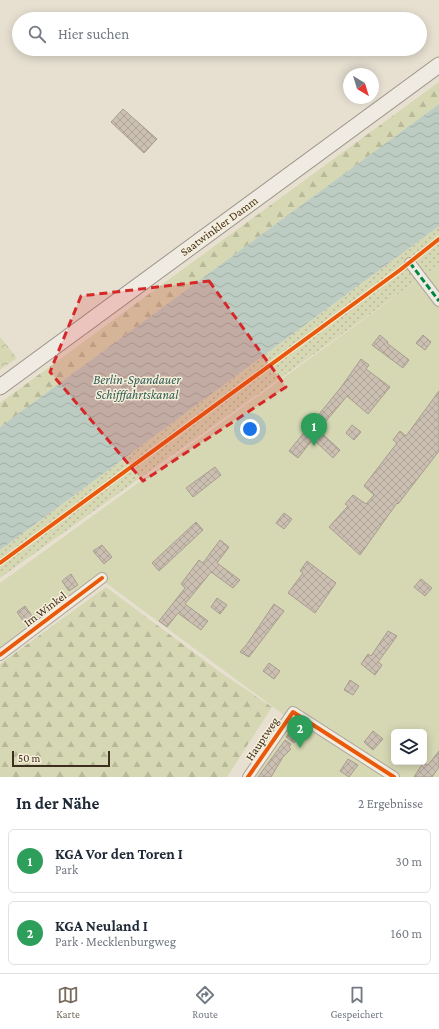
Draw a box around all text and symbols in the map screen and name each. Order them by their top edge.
search box [12,12,427,56]
icon: search [26,23,48,45]
text: Hier suchen [58,26,129,42]
north arrow [343,68,379,104]
street label: Saatwinkler Damm [177,193,261,259]
water label: Berlin-Spandauer Schifffahrtskanal [93,372,181,402]
pin: 1 [301,413,327,446]
your location [240,419,260,439]
street label: Im Winkel [21,588,69,630]
street label: Hauptweg [242,714,282,764]
pin: 2 [287,715,313,748]
map controls [391,729,427,765]
button: layers [391,729,427,765]
scale bar [12,749,110,768]
text: 50 m [18,752,40,764]
text: In der Nähe [16,794,99,813]
text: 2 Ergebnisse [358,796,423,811]
text: KGA Vor den Toren I [55,846,183,862]
text: 1 [28,854,32,869]
text: 30 m [396,854,422,869]
text: Park [55,862,78,877]
text: KGA Neuland I [55,918,148,934]
text: 2 [27,926,33,941]
text: 160 m [391,926,422,941]
text: Park · Mecklenburgweg [55,934,176,949]
tab: Karte [56,984,80,1020]
tab: Route [192,984,218,1020]
tab: Gespeichert [330,984,383,1020]

